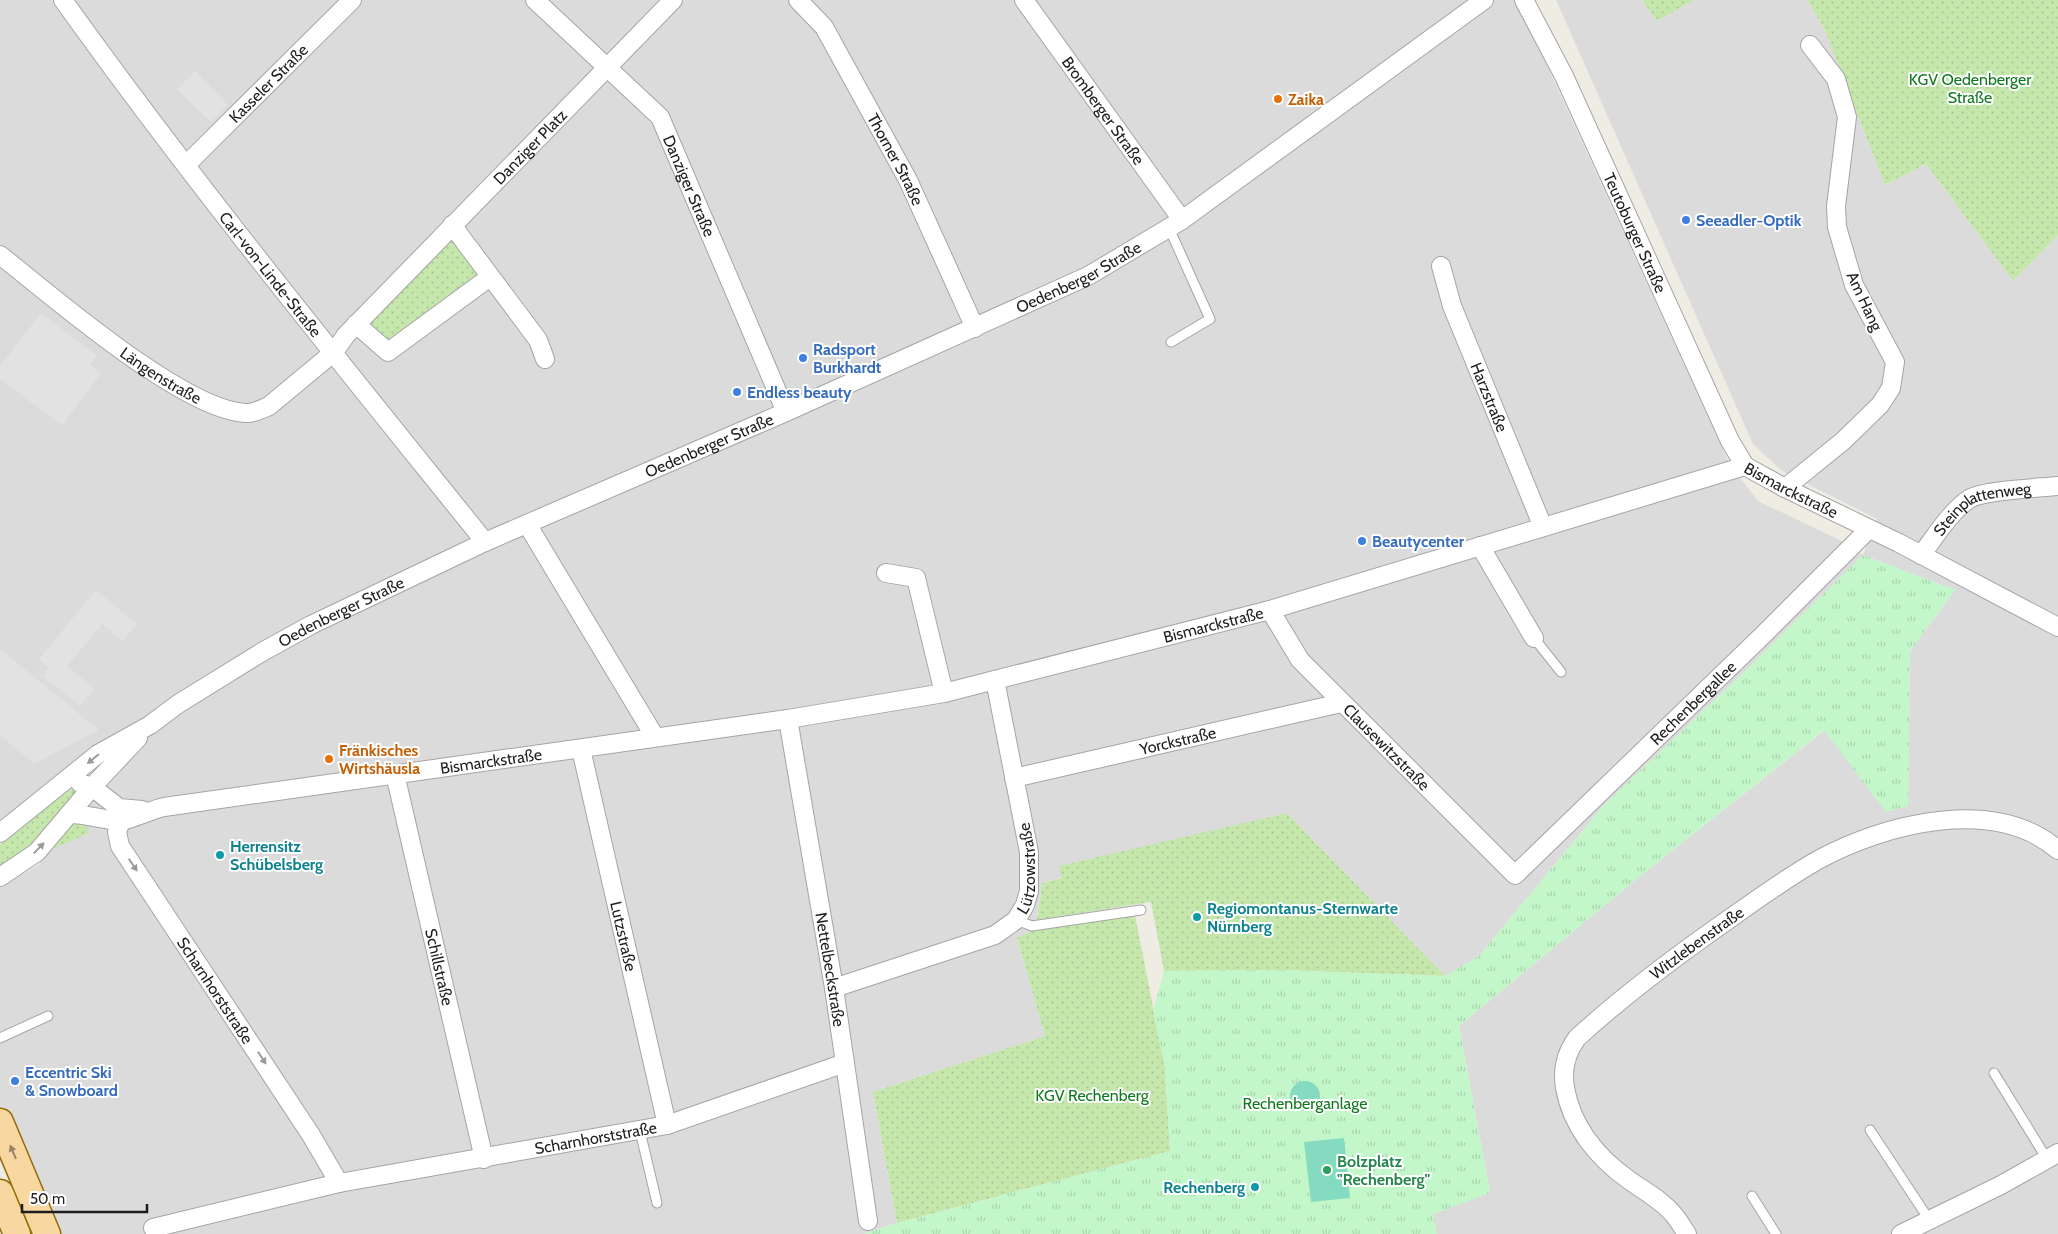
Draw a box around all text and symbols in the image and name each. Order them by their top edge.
street label: Kasseler Straße [225,40,312,127]
street label: Bromberger Straße [1058,53,1148,169]
park label: KGV Oedenberger Straße [1909,70,2032,107]
place label: Zaika [1288,90,1324,109]
marker: Zaika [1272,93,1284,105]
street label: Danziger Platz [489,105,571,188]
street label: Thorner Straße [863,110,927,208]
street label: Danziger Straße [659,132,719,240]
street label: Teutoburger Straße [1599,170,1670,296]
street label: Carl-von-Linde-Straße [215,208,325,341]
place label: Seeadler-Optik [1696,211,1802,230]
marker: Seeadler-Optik [1680,214,1692,226]
street label: Oedenberger Straße [1013,238,1145,317]
street label: Am Hang [1843,269,1887,335]
place label: Radsport Burkhardt [813,340,882,377]
street label: Längenstraße [116,343,204,408]
marker: Radsport Burkhardt [797,352,809,364]
street label: Harzstraße [1466,360,1512,435]
place label: Endless beauty [747,383,852,402]
marker: Endless beauty [731,386,743,398]
street label: Oedenberger Straße [642,410,776,482]
street label: Bismarckstraße [1741,459,1841,522]
street label: Steinplattenweg [1930,479,2033,540]
place label: Beautycenter [1372,532,1465,551]
marker: Beautycenter [1356,535,1368,547]
street label: Oedenberger Straße [275,573,407,651]
street label: Bismarckstraße [1161,603,1265,647]
street label: Rechenbergallee [1646,657,1740,749]
street label: Clausewitzstraße [1339,700,1434,794]
street label: Yorckstraße [1137,723,1218,759]
place label: Fränkisches Wirtshäusla [339,741,420,778]
street label: Bismarckstraße [439,745,543,778]
one-way arrow [87,753,100,764]
marker: Fränkisches Wirtshäusla [323,753,335,765]
street label: Lützowstraße [1013,821,1039,917]
place label: Herrensitz Schübelsberg [230,837,323,874]
one-way arrow [33,842,45,854]
marker: Herrensitz Schübelsberg [214,849,226,861]
one-way arrow [128,858,138,871]
street label: Lutzstraße [606,899,641,973]
place label: Regiomontanus-Sternwarte Nürnberg [1207,899,1398,936]
street label: Witzlebenstraße [1646,903,1748,984]
street label: Nettelbeckstraße [811,911,849,1028]
marker: Regiomontanus-Sternwarte Nürnberg [1191,911,1203,923]
street label: Schillstraße [421,927,457,1007]
street label: Scharnhorststraße [173,934,257,1047]
one-way arrow [257,1052,266,1065]
place label: Eccentric Ski & Snowboard [25,1063,118,1100]
marker: Eccentric Ski & Snowboard [9,1075,21,1087]
park label: KGV Rechenberg [1035,1086,1150,1105]
park label: Rechenberganlage [1243,1094,1367,1113]
street label: Scharnhorststraße [533,1118,658,1158]
one-way arrow [8,1145,16,1159]
place label: Bolzplatz "Rechenberg" [1337,1152,1430,1189]
marker: Bolzplatz "Rechenberg" [1321,1164,1333,1176]
place label: Rechenberg [1163,1178,1245,1197]
marker: Rechenberg [1249,1181,1261,1193]
scale bar [22,1182,148,1214]
text: 50 m [30,1190,65,1208]

